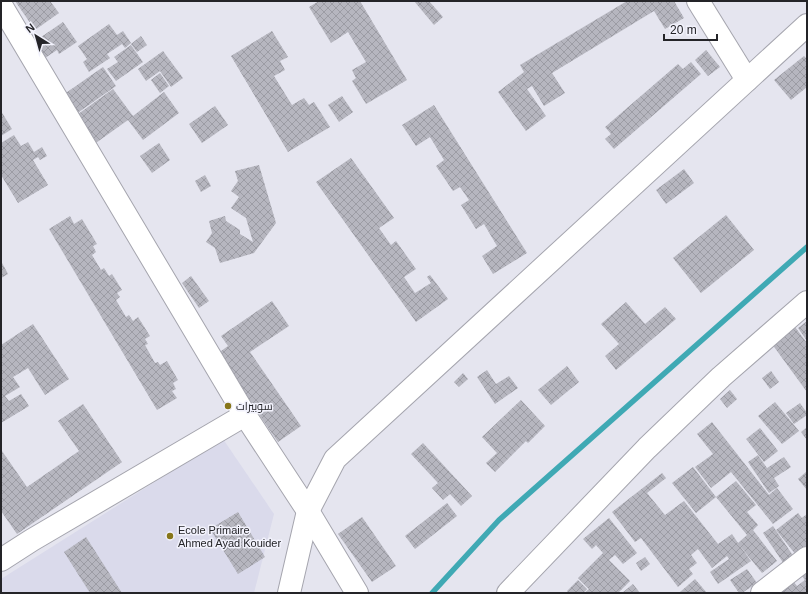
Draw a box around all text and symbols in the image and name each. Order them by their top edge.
north arrow [16,16,56,56]
scale bar [664,16,717,42]
text: N [23,21,37,35]
text: 20 m [670,23,697,37]
place label: سوبيرات [236,400,273,413]
marker: سوبيرات [223,401,233,411]
place label: Ecole Primaire Ahmed Ayad Kouider [178,524,281,549]
marker: Ecole Primaire Ahmed Ayad Kouider [165,531,175,541]

